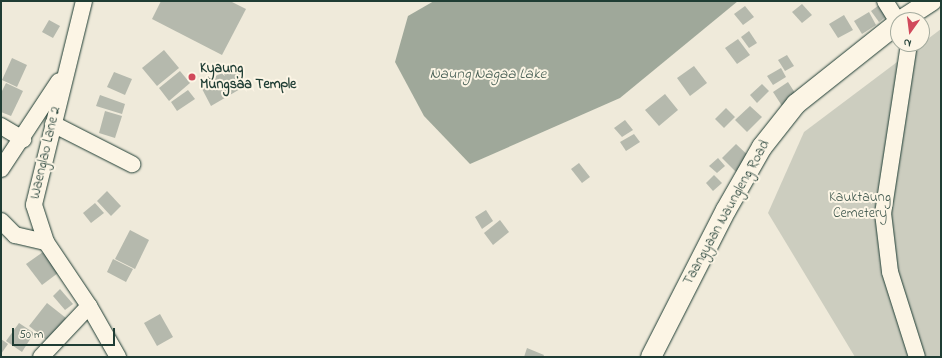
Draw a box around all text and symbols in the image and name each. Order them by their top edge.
north arrow [890,12,930,52]
text: N [902,34,913,51]
place label: Kyaung Mungsaa Temple [200,61,296,94]
water label: Naung Nagaa Lake [430,66,546,84]
marker: Kyaung Mungsaa Temple [187,72,197,82]
street label: Waenglao Lane 2 [27,105,65,201]
street label: Taangyaan Naungleng Road [680,138,774,288]
park label: Kauktaung Cemetery [829,190,891,222]
scale bar [14,320,117,346]
text: 50 m [19,326,43,344]

